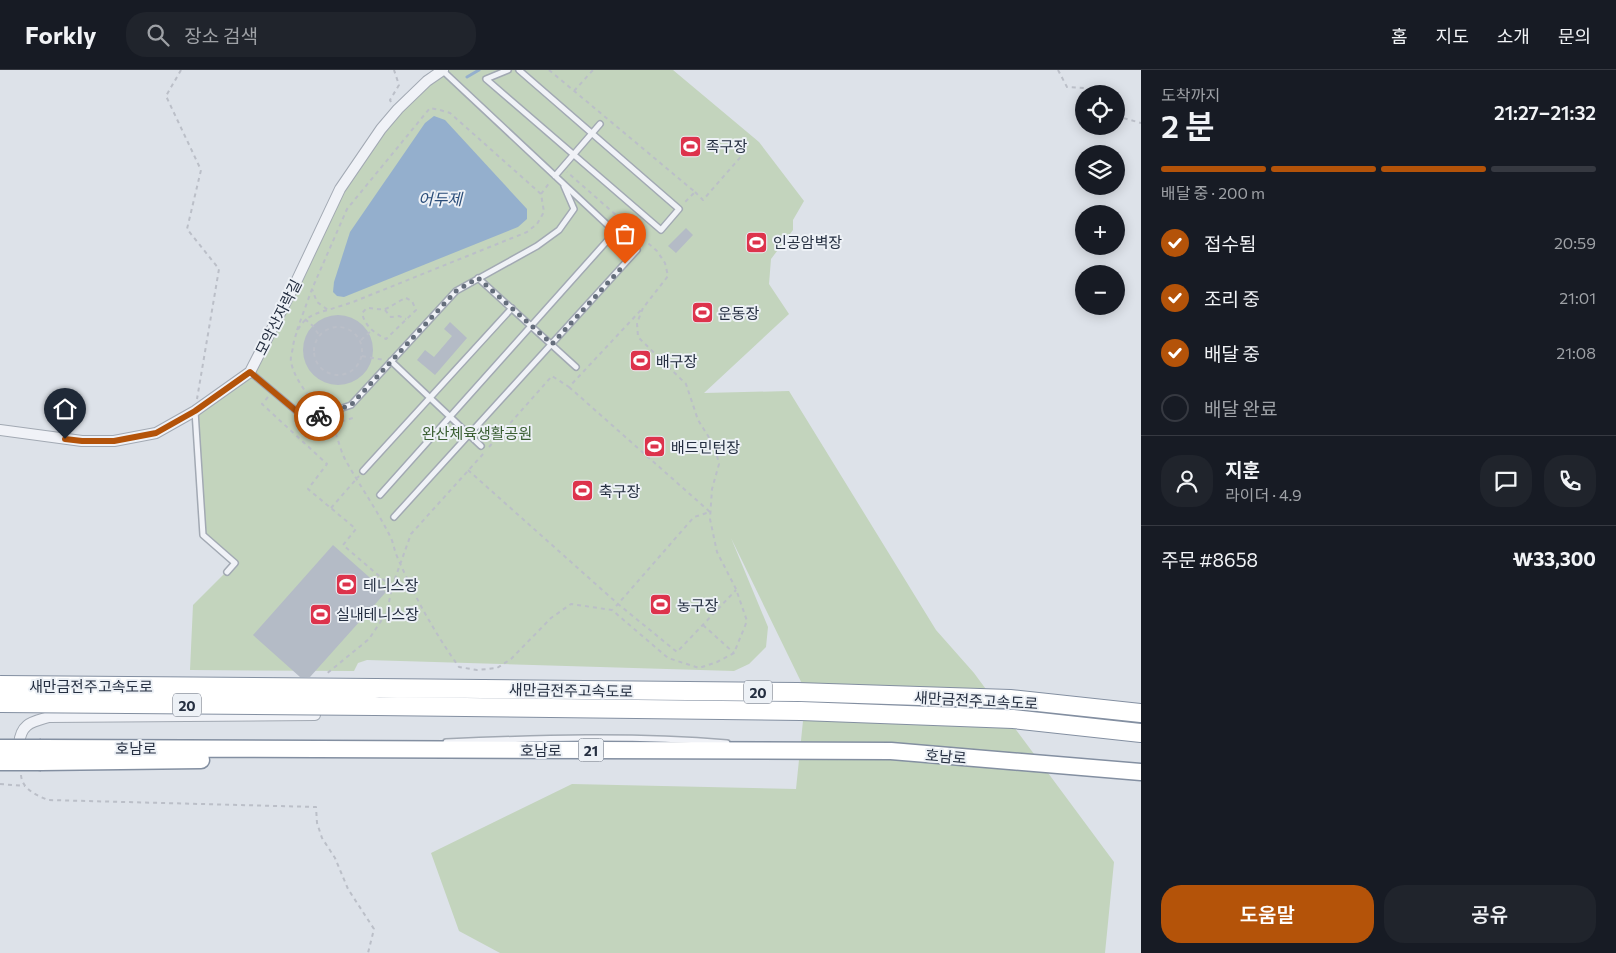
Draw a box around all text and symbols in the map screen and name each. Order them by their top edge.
search box [126,12,476,57]
text: Forkly [25,20,96,49]
icon: search [144,21,172,49]
text: 장소 검색 [184,24,258,47]
text: 홈 [1391,25,1408,47]
text: 지도 [1436,25,1469,47]
text: 소개 [1497,25,1530,47]
text: 문의 [1558,25,1591,47]
map controls [1075,85,1125,315]
button: locate [1075,85,1125,135]
text: 도착까지 [1161,85,1220,104]
text: 21:27–21:32 [1494,101,1596,124]
text: 2 분 [1161,105,1215,145]
sports icon: 족구장 [678,134,702,158]
place label: 족구장 [706,137,748,155]
button: layers [1075,145,1125,195]
text: 배달 중 · 200 m [1161,183,1265,202]
water label: 어두제 [418,189,464,208]
button: + [1075,205,1125,255]
pin [604,213,646,264]
icon: bag [611,220,639,248]
icon: check [1161,229,1189,257]
sports icon: 인공암벽장 [745,230,769,254]
text: 접수됨 [1204,232,1256,255]
place label: 인공암벽장 [773,233,842,251]
text: 20:59 [1554,233,1596,252]
button: − [1075,265,1125,315]
street label: 모악산자락길 [251,276,305,358]
icon: check [1161,284,1189,312]
text: 조리 중 [1204,287,1260,310]
text: 21:01 [1559,288,1596,307]
sports icon: 운동장 [690,301,714,325]
place label: 운동장 [718,304,760,322]
icon: check [1161,339,1189,367]
text: 배달 중 [1204,342,1260,365]
text: 21:08 [1556,343,1596,362]
sports icon: 배구장 [628,349,652,373]
place label: 배구장 [656,352,698,370]
pin [44,388,86,439]
courier [294,391,344,441]
icon: home [51,395,79,423]
text: 배달 완료 [1204,397,1278,420]
icon: bike [305,402,333,430]
park label: 완산체육생활공원 [422,424,532,442]
sports icon: 배드민턴장 [643,435,667,459]
place label: 배드민턴장 [671,438,740,456]
button: person [1161,455,1213,507]
button: chat [1480,455,1532,507]
button: phone [1544,455,1596,507]
text: 지훈 [1225,458,1260,481]
sports icon: 축구장 [571,479,595,503]
place label: 축구장 [599,482,641,500]
text: 라이더 · 4.9 [1225,485,1302,504]
text: ₩33,300 [1513,547,1596,570]
text: 주문 #8658 [1161,548,1258,571]
sports icon: 테니스장 [335,573,359,597]
place label: 테니스장 [363,576,418,594]
sports icon: 농구장 [649,593,673,617]
place label: 농구장 [677,596,719,614]
sports icon: 실내테니스장 [308,602,332,626]
place label: 실내테니스장 [336,605,419,623]
street label: 새만금전주고속도로 [29,677,153,695]
street label: 새만금전주고속도로 [509,680,633,700]
road number: 20 [744,680,772,704]
street label: 새만금전주고속도로 [914,688,1038,712]
road number: 20 [173,694,201,716]
road number: 21 [578,738,604,762]
street label: 호남로 [115,739,157,757]
street label: 호남로 [520,741,562,759]
street label: 호남로 [925,745,967,767]
button: 도움말 [1161,885,1374,943]
button: 공유 [1384,885,1596,943]

